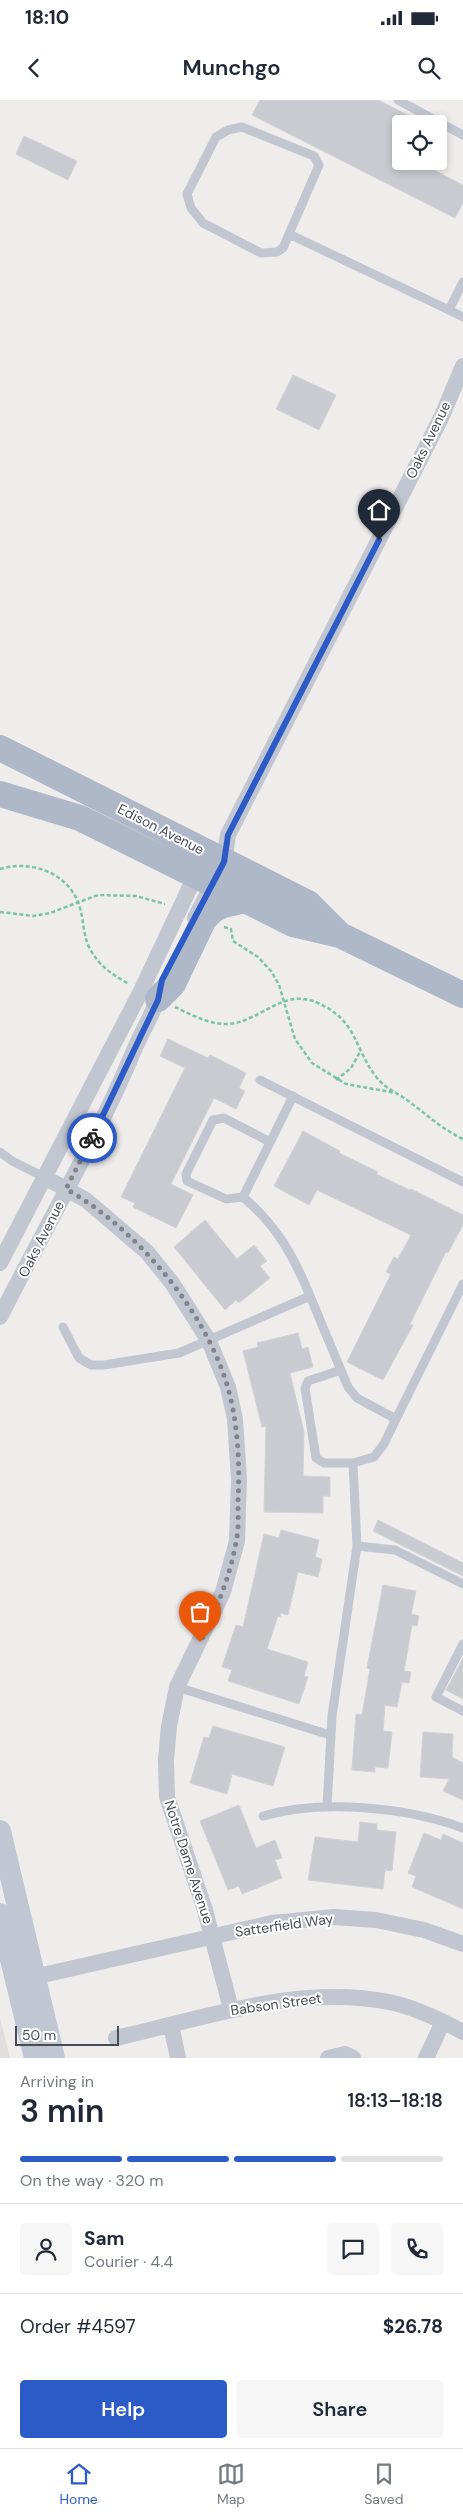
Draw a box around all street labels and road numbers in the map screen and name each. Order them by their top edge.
street label: Oaks Avenue [402,399,454,481]
street label: Edison Avenue [115,799,207,859]
street label: Oaks Avenue [14,1198,68,1280]
street label: Notre Dame Avenue [161,1798,217,1926]
street label: Satterfield Way [234,1909,334,1941]
street label: Babson Street [229,1989,323,2019]

